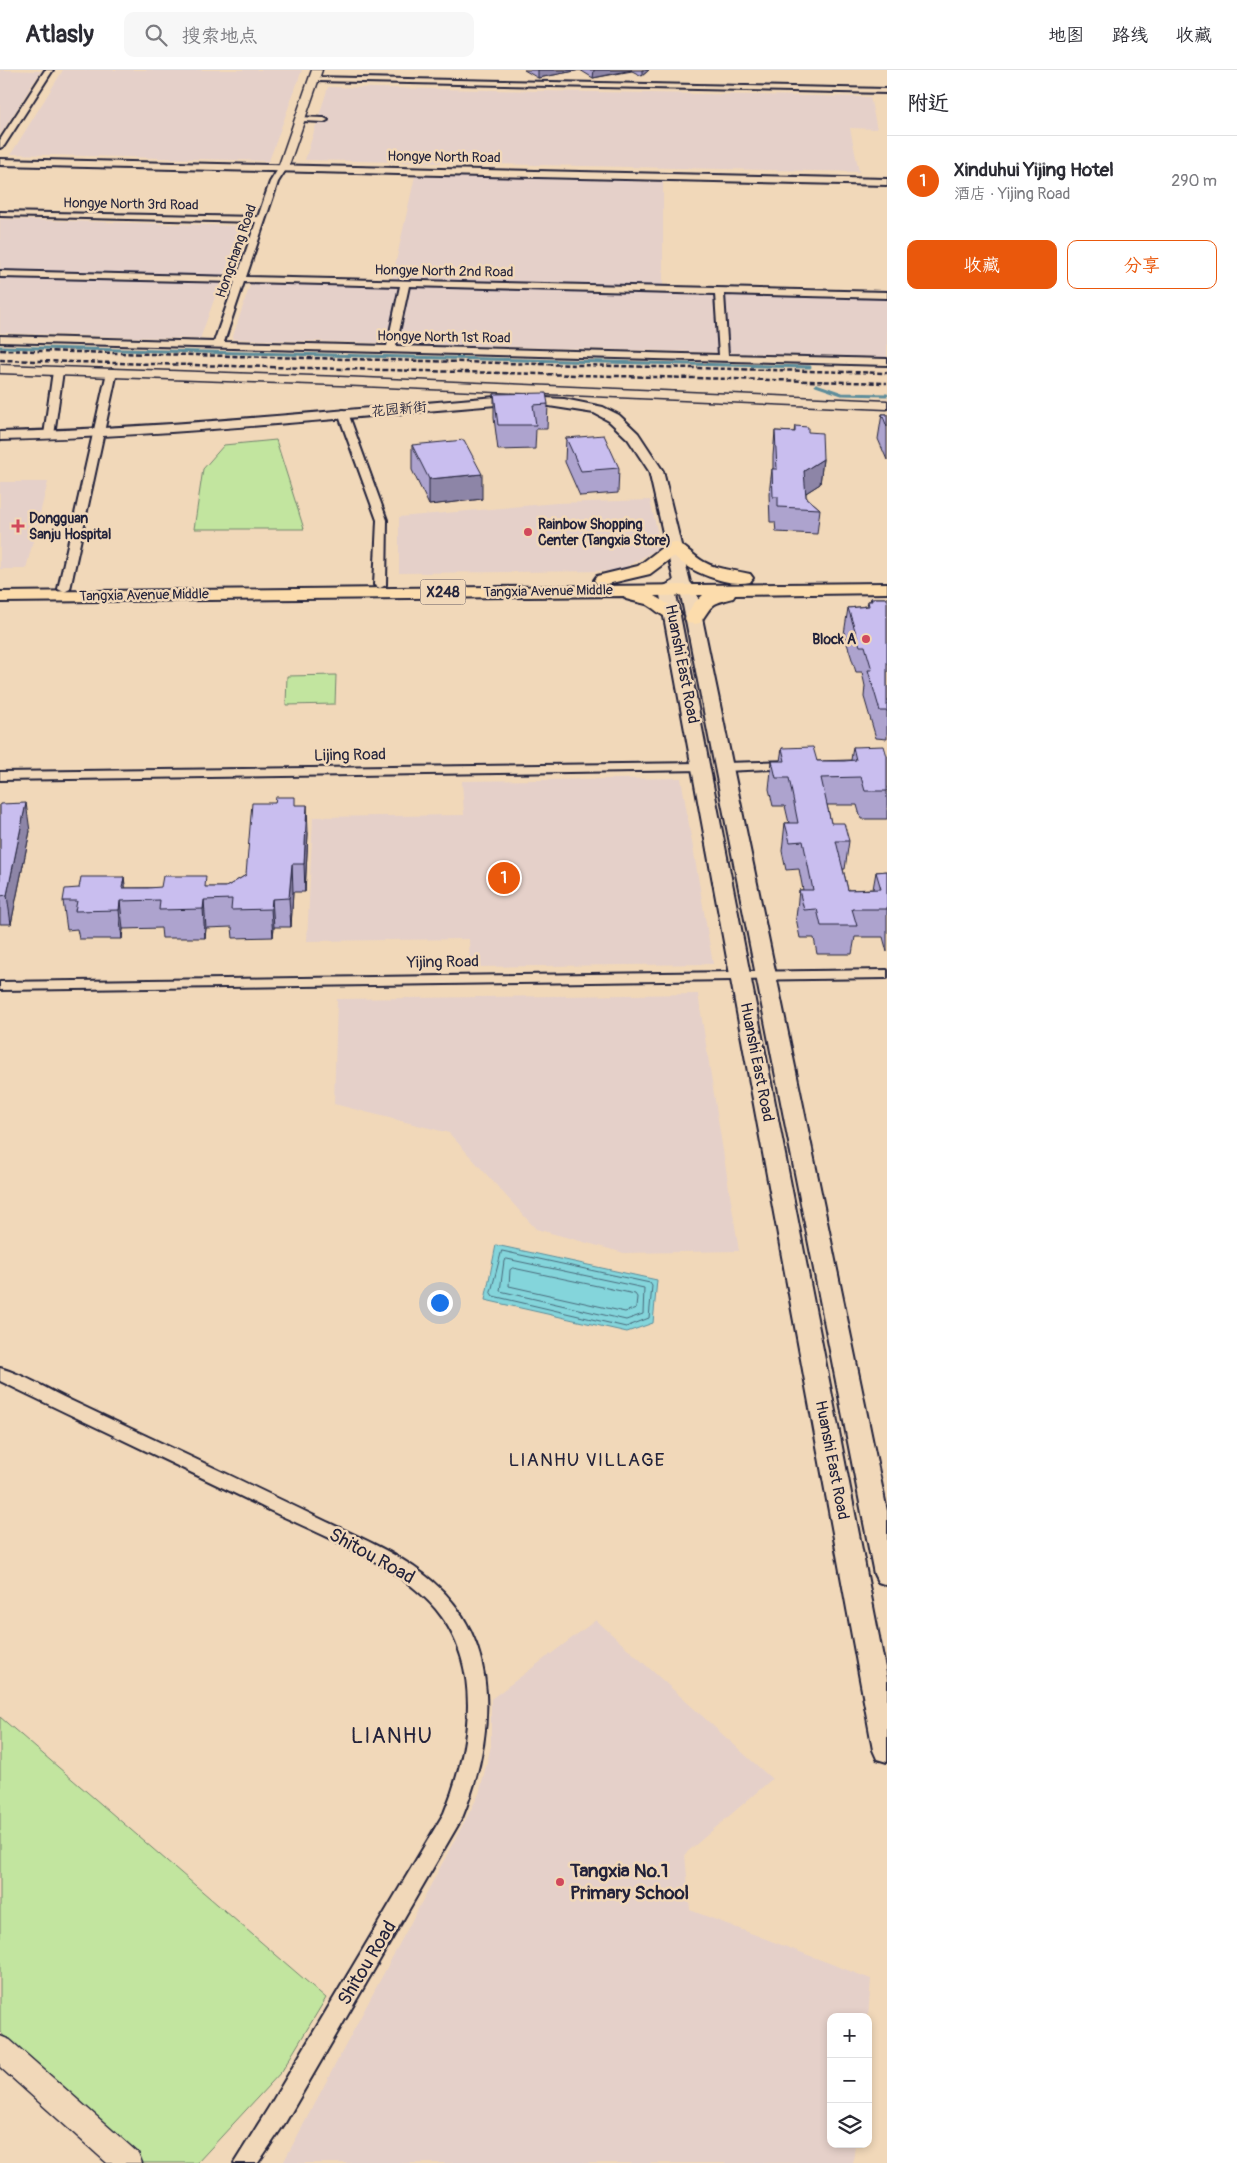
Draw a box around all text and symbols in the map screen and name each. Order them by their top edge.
search box [124,12,474,57]
text: Atlasly [25,20,94,49]
icon: search [142,21,170,49]
text: 搜索地点 [182,24,258,48]
text: 地图 [1048,24,1084,47]
text: 路线 [1112,24,1148,47]
text: 收藏 [1176,24,1212,47]
text: 附近 [907,90,949,117]
street label: Hongye North Road [387,148,501,166]
text: Xinduhui Yijing Hotel [954,158,1114,182]
text: 1 [920,171,926,191]
text: 290 m [1171,171,1217,191]
text: 酒店 · Yijing Road [954,184,1070,204]
street label: Hongye North 3rd Road [63,194,199,214]
street label: Hongchang Road [212,202,260,300]
button: 收藏 [907,240,1057,289]
button: 分享 [1067,240,1217,289]
street label: Hongye North 2nd Road [374,261,514,281]
street label: Hongye North 1st Road [377,327,511,347]
street label: 花园新街 [370,398,428,420]
place label: Dongguan Sanju Hospital [29,510,111,543]
place label: Rainbow Shopping Center (Tangxia Store) [538,516,671,549]
marker: Dongguan Sanju Hospital [11,519,25,533]
marker: Rainbow Shopping Center (Tangxia Store) [522,526,534,538]
road number: X248 [420,580,466,604]
street label: Tangxia Avenue Middle [483,581,613,601]
street label: Tangxia Avenue Middle [79,585,209,605]
street label: Huanshi East Road [661,603,703,725]
place label: Block A [812,631,856,648]
marker: Block A [860,633,872,645]
street label: Lijing Road [314,744,386,766]
pin: 1 [488,859,520,897]
street label: Yijing Road [406,951,479,973]
street label: Huanshi East Road [736,1001,778,1123]
your location [427,1290,453,1316]
street label: Huanshi East Road [811,1399,853,1521]
district label: LIANHU VILLAGE [509,1448,665,1472]
street label: Shitou Road [325,1523,419,1589]
district label: LIANHU [351,1722,433,1750]
place label: Tangxia No.1 Primary School [569,1859,689,1905]
marker: Tangxia No.1 Primary School [554,1876,566,1888]
street label: Shitou Road [332,1916,402,2010]
map controls [827,2013,872,2148]
button: + [827,2013,872,2058]
button: − [827,2058,872,2103]
button: layers [827,2103,872,2148]

